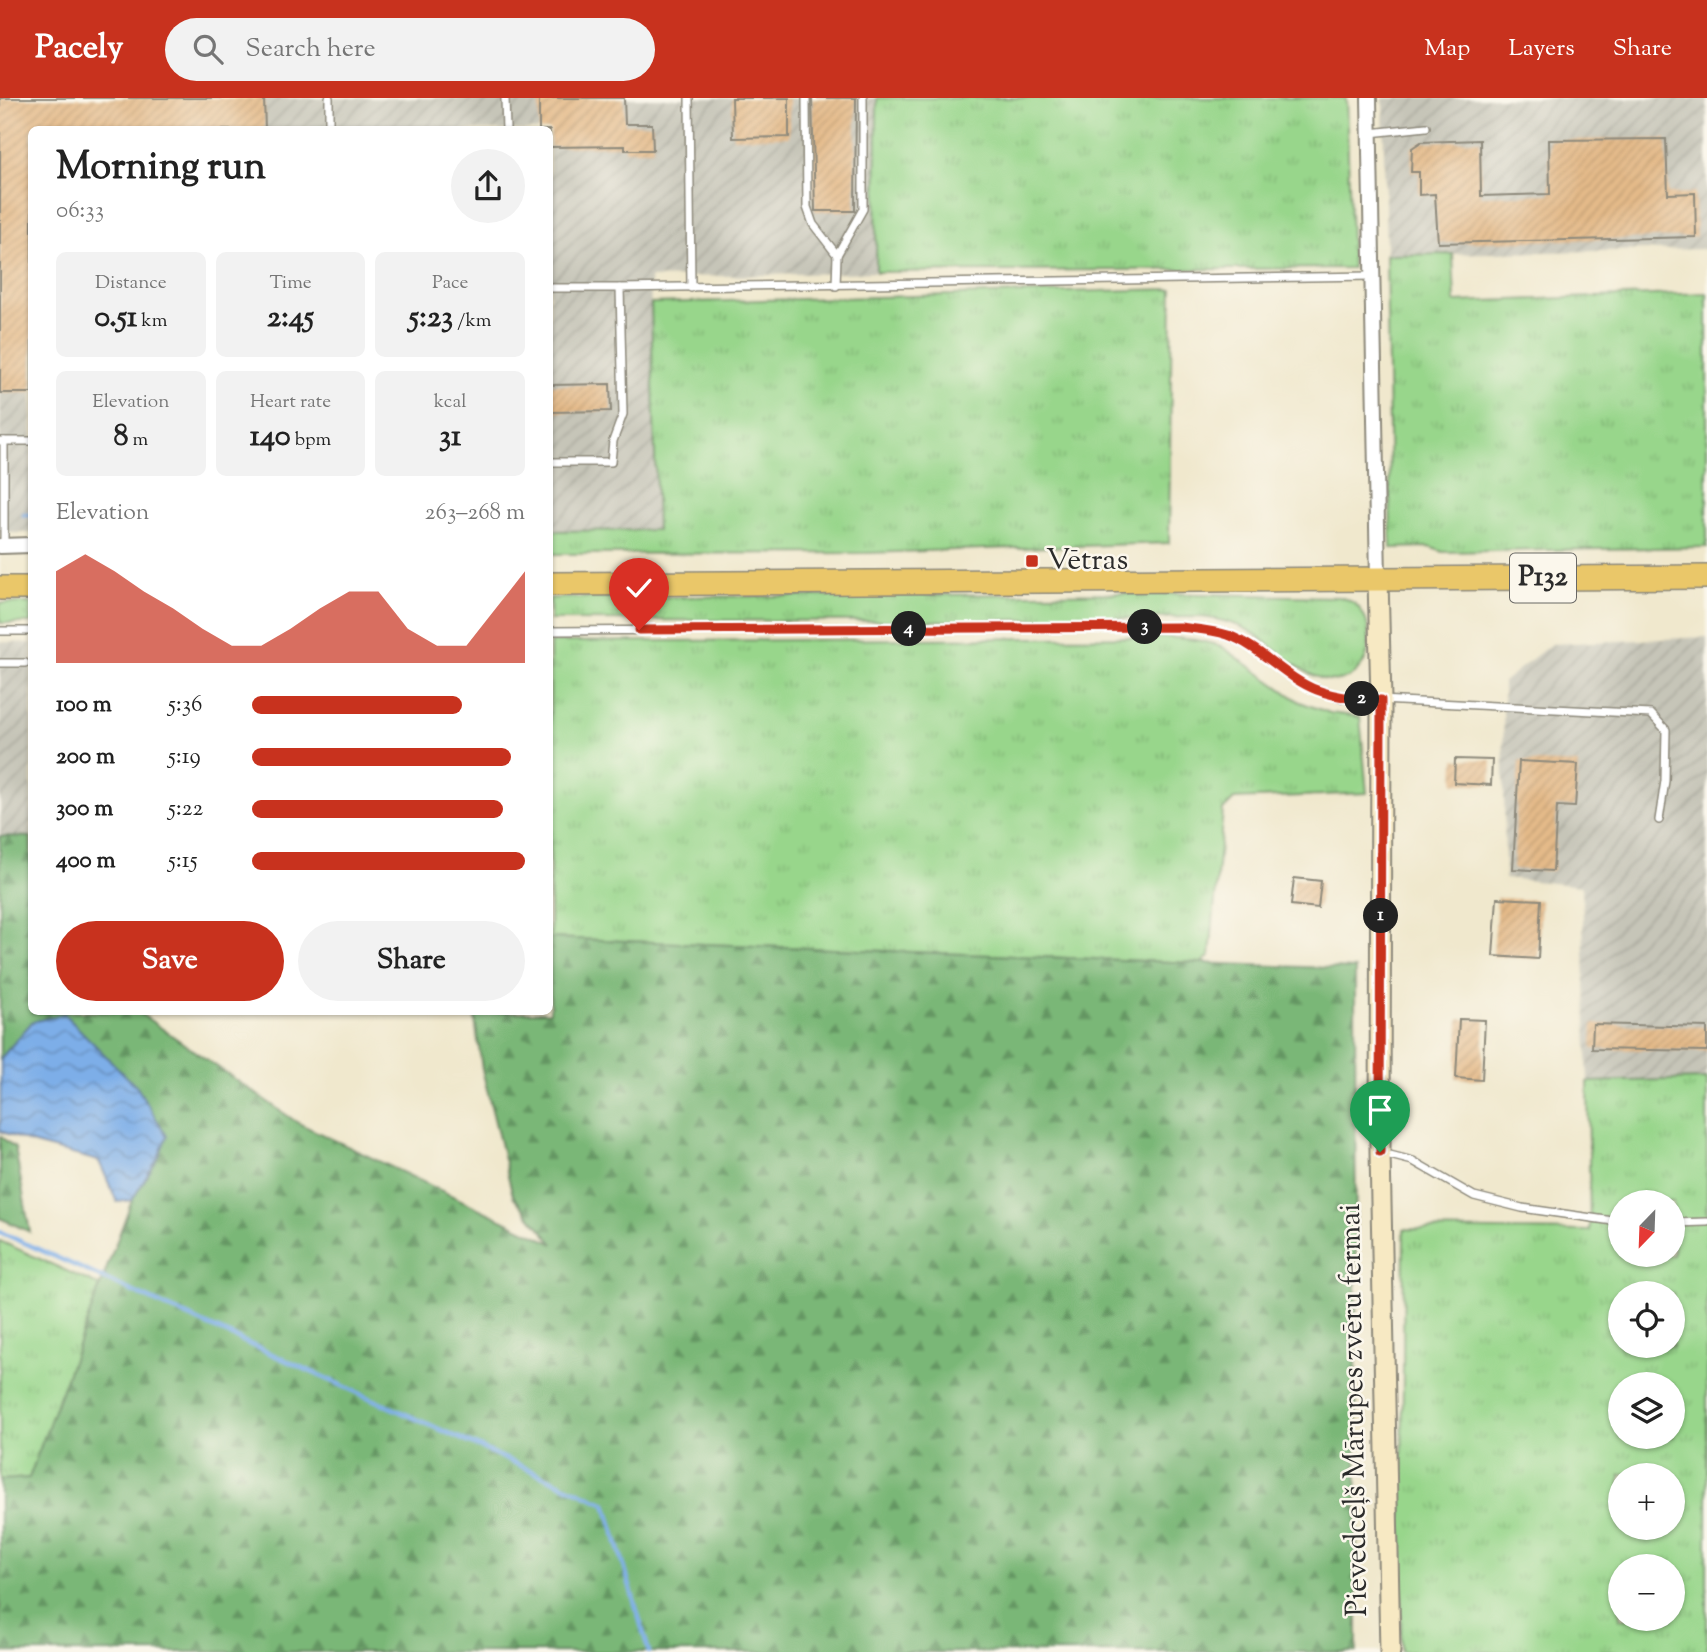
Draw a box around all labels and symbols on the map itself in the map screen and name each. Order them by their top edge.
place label: Vētras [1046,540,1128,583]
marker: Vētras [1024,553,1040,569]
road number: P132 [1510,554,1576,602]
pin [609,558,669,630]
pin: 3 [1128,610,1162,644]
pin: 4 [892,612,926,646]
pin: 2 [1344,682,1380,716]
pin: 1 [1364,898,1398,934]
pin [1350,1080,1410,1152]
north arrow [1608,1190,1685,1267]
street label: Pievedceļš Mārupes zvēru fermai [1330,1203,1380,1617]

